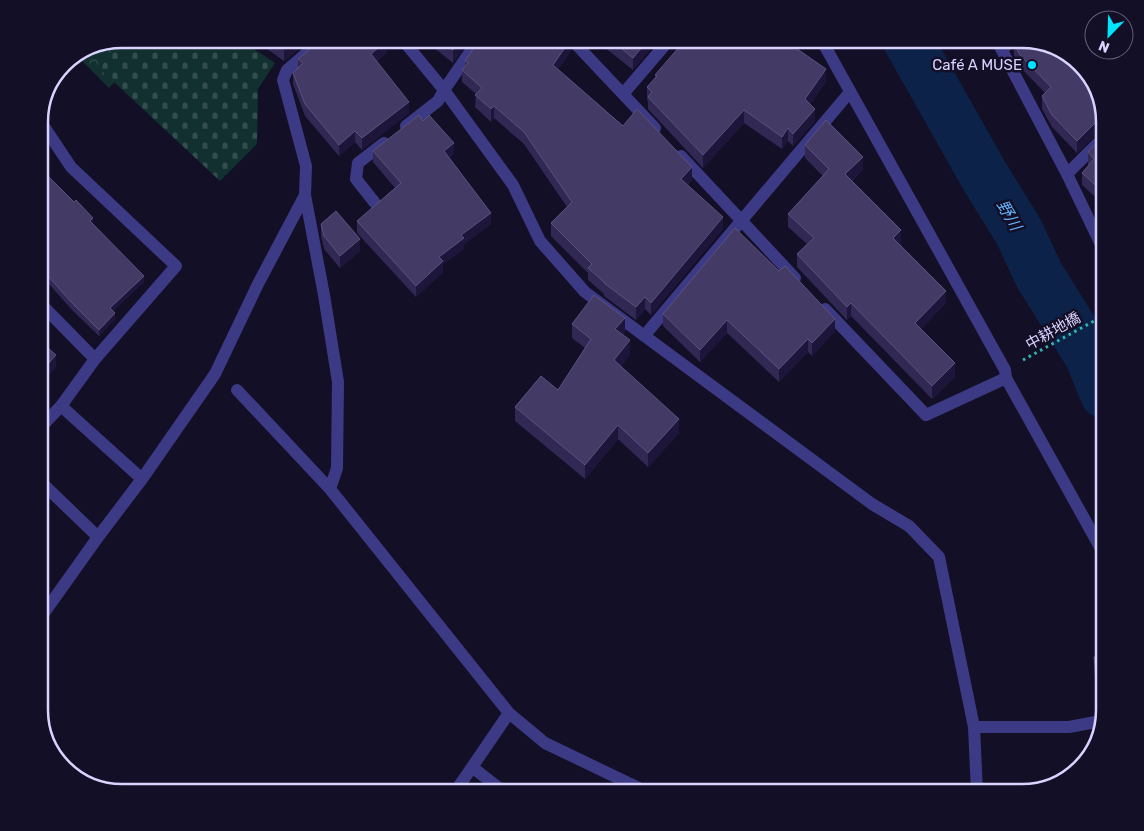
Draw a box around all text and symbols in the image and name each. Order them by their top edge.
north arrow [1084,10,1134,60]
text: N [1096,37,1112,56]
place label: Café A MUSE [932,56,1022,74]
marker: Café A MUSE [1026,59,1038,71]
water label: 野川 [993,196,1026,235]
street label: 中耕地橋 [1022,309,1084,353]

